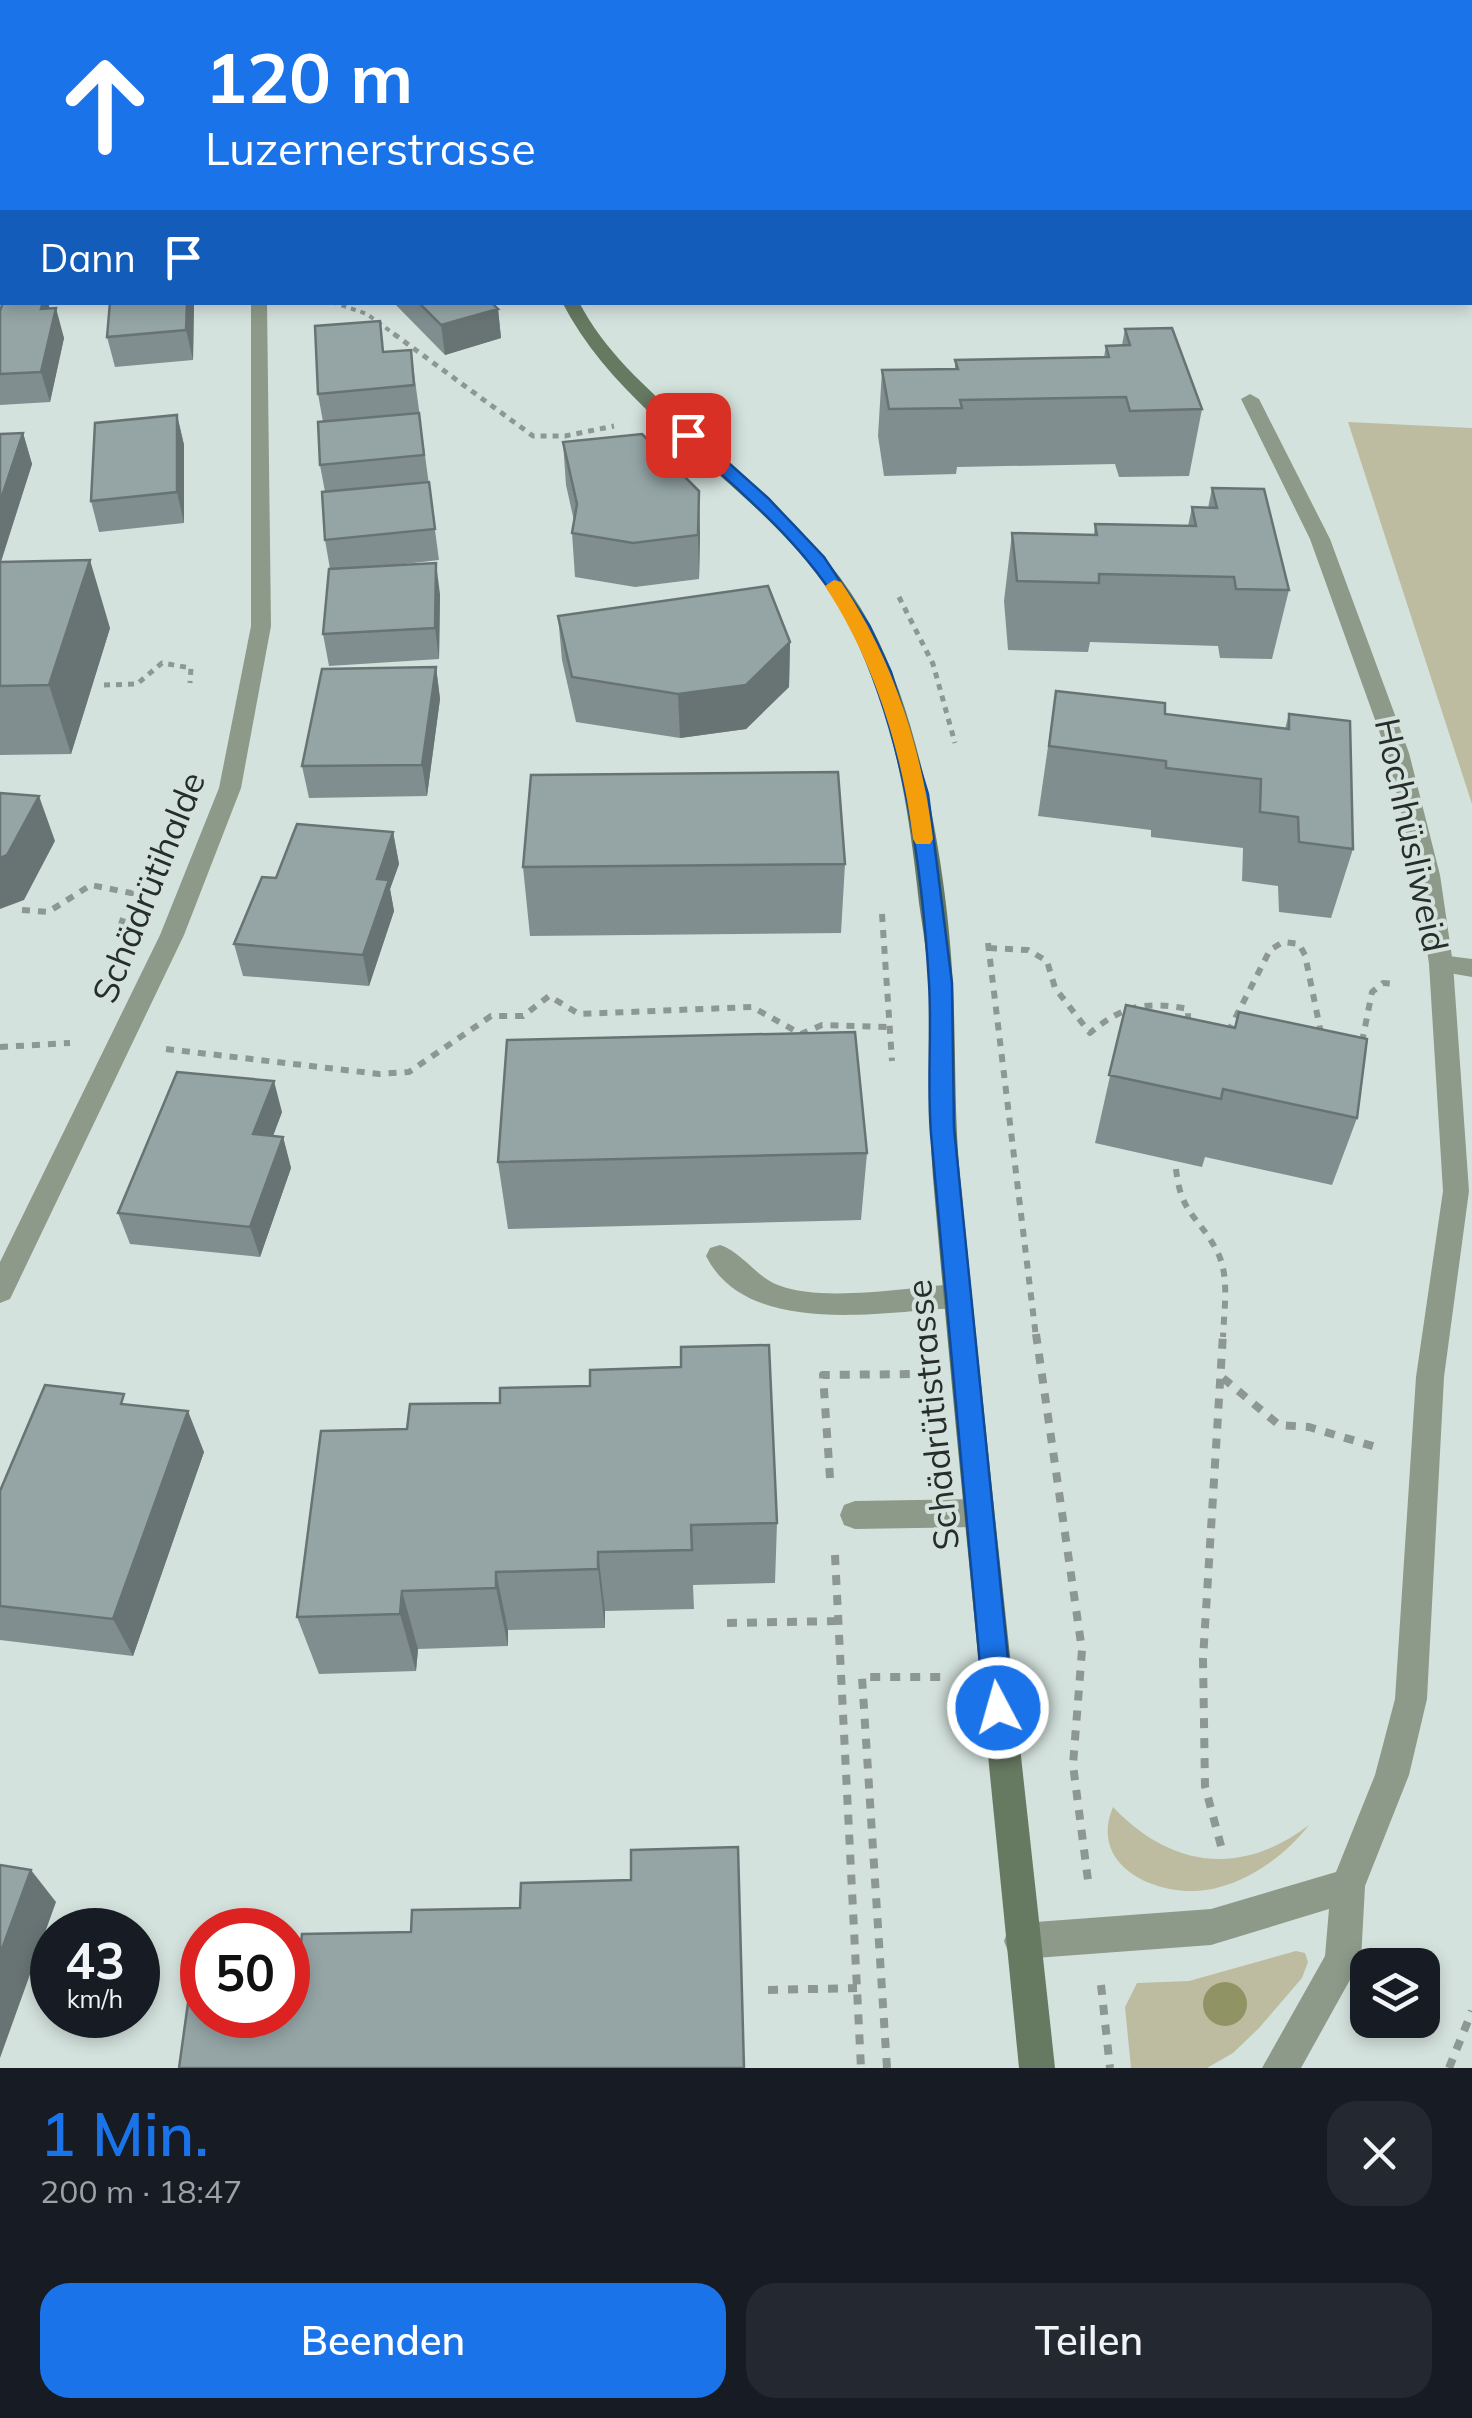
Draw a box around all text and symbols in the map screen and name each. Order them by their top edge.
text: 120 m [205,33,413,121]
icon: ahead [40,40,170,170]
text: Luzernerstrasse [205,120,536,176]
icon: arrive [156,230,211,285]
text: Dann [40,234,136,282]
pin [646,393,731,478]
icon: arrive [661,408,716,463]
street label: Hochhüsliweid [1366,714,1458,956]
street label: Schädrütihalde [82,765,214,1009]
street label: Schädrütistrasse [896,1278,968,1552]
position arrow [946,1656,1050,1760]
speed limit sign: 50 [180,1908,310,2038]
text: 43 [65,1929,125,1992]
map controls [1350,1948,1440,2038]
button: layers [1350,1948,1440,2038]
text: km/h [67,1983,123,2014]
text: 1 Min. [40,2096,209,2171]
button: close [1327,2101,1432,2206]
text: 200 m · 18:47 [40,2171,242,2211]
button: Beenden [40,2283,726,2398]
button: Teilen [746,2283,1432,2398]

